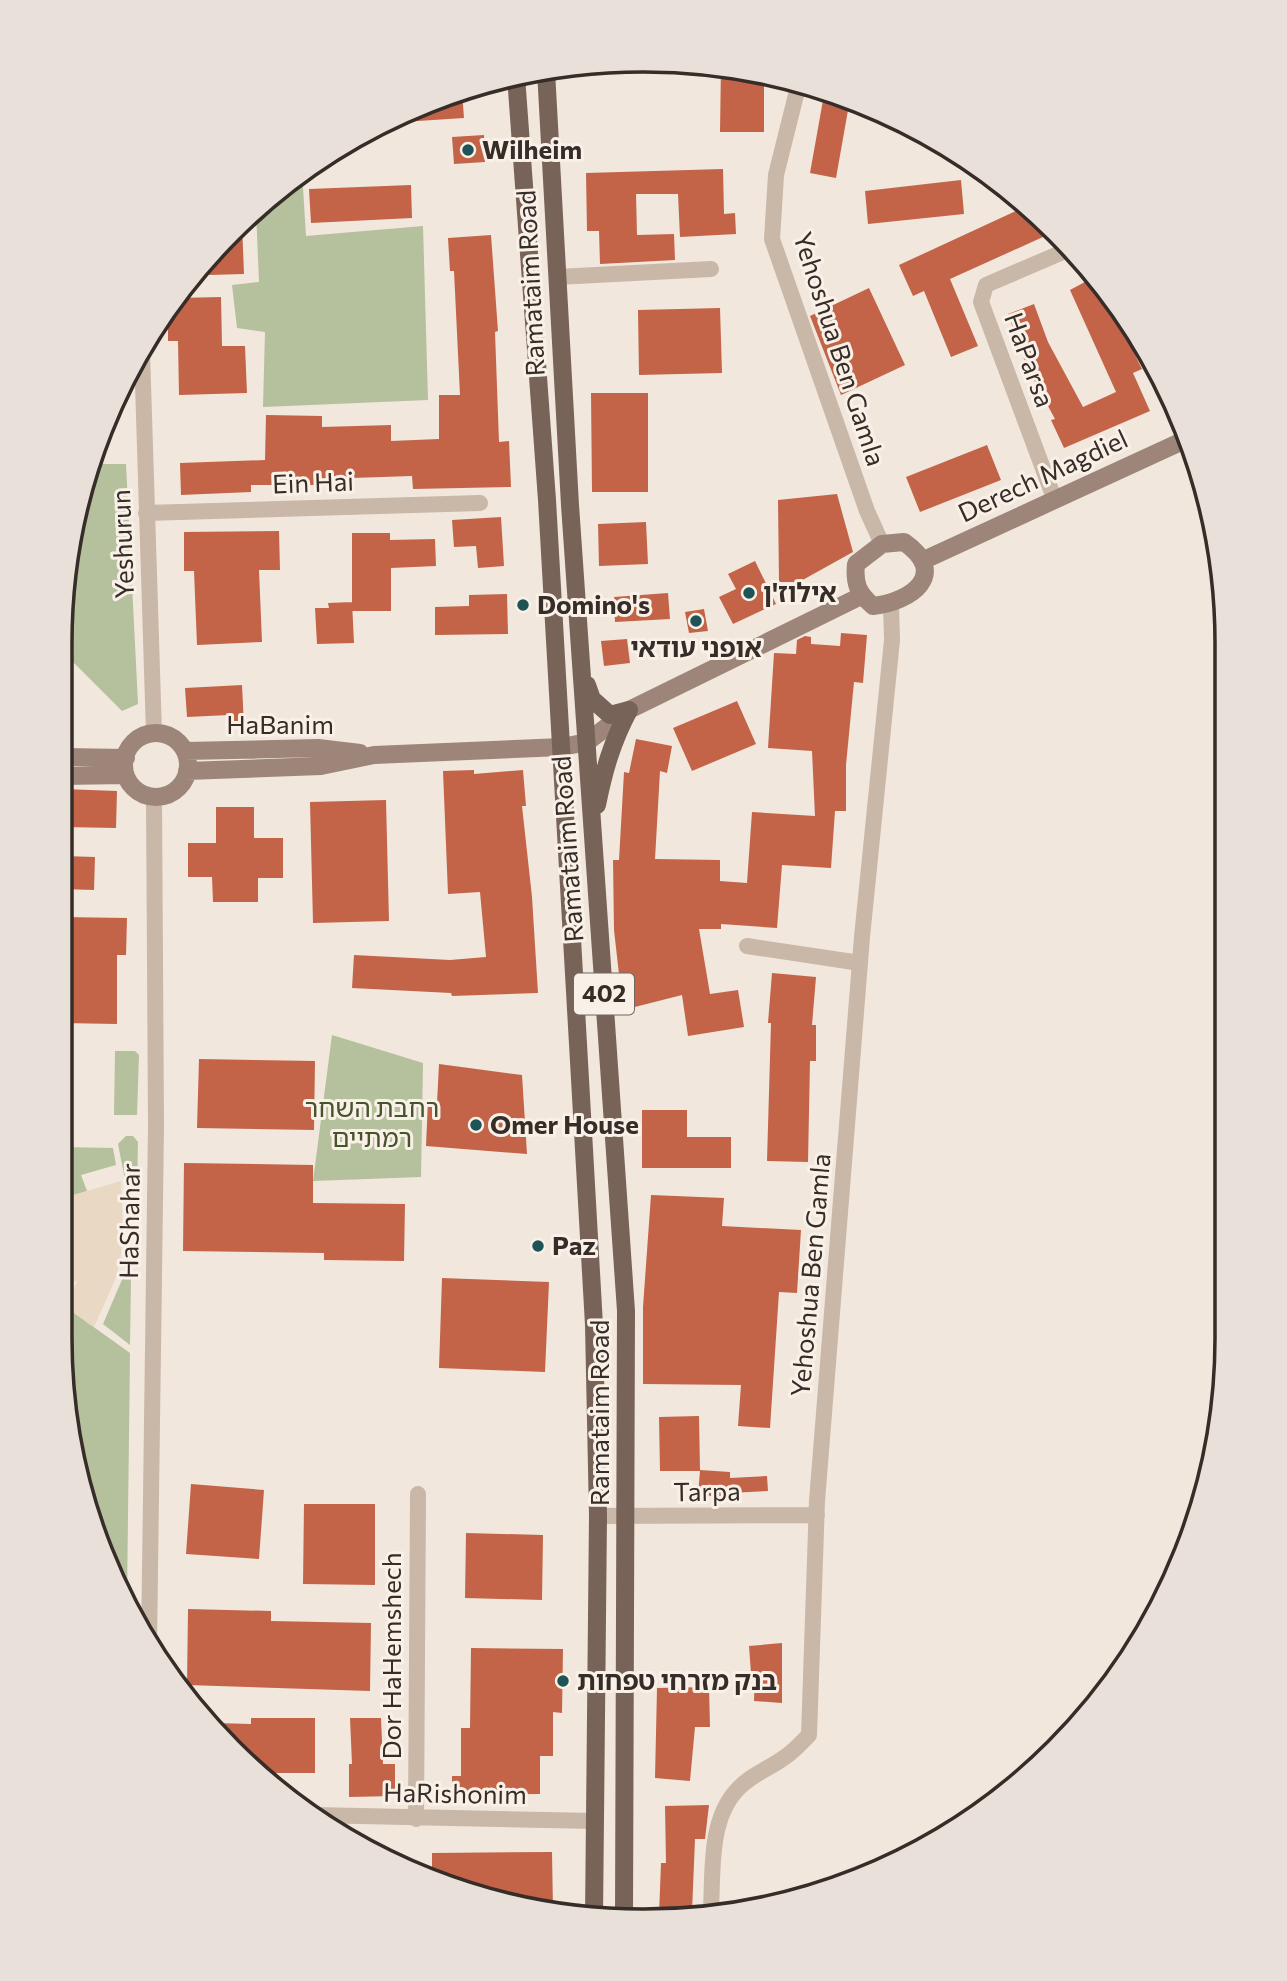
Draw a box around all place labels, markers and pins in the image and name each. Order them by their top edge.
place label: Wilheim [482,133,582,164]
marker: Wilheim [460,142,476,158]
place label: אילוז'ן [763,576,837,607]
marker: אילוז'ן [741,585,757,601]
place label: Domino's [537,588,650,619]
marker: Domino's [515,597,531,613]
marker: אופני עודאי [688,613,704,629]
place label: אופני עודאי [630,631,762,662]
place label: Omer House [490,1108,639,1139]
marker: Omer House [468,1117,484,1133]
place label: Paz [552,1229,596,1260]
marker: Paz [530,1238,546,1254]
place label: בנק מזרחי טפחות [577,1664,777,1695]
marker: בנק מזרחי טפחות [555,1673,571,1689]

